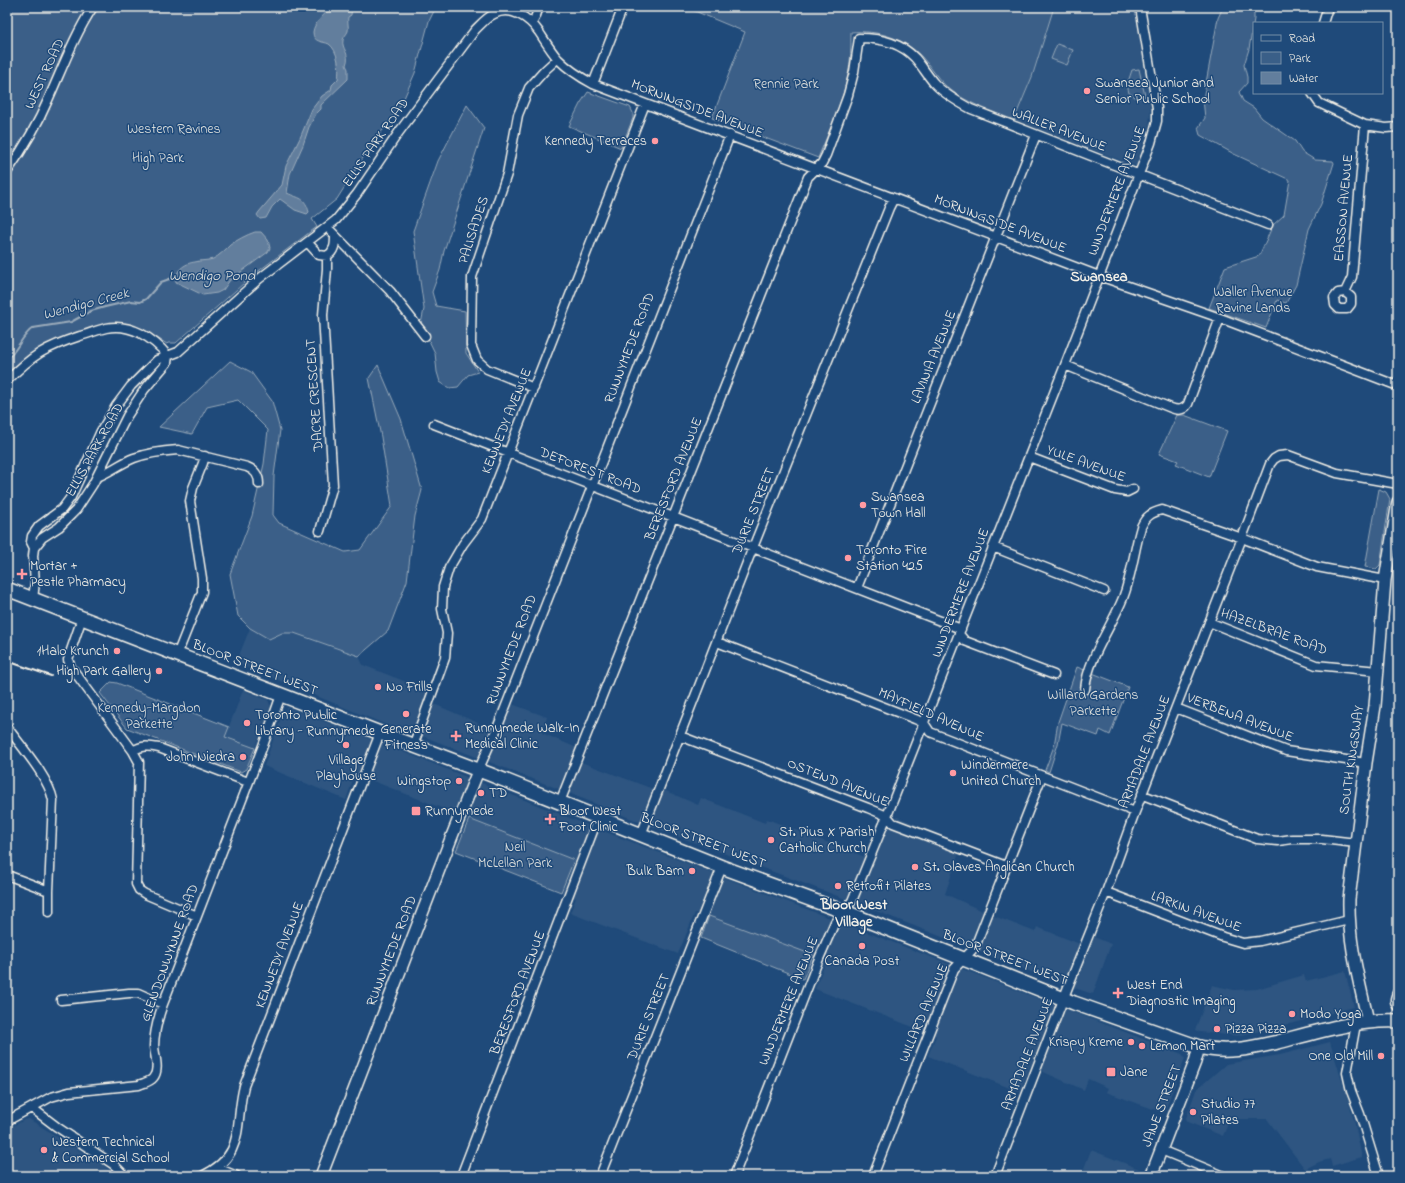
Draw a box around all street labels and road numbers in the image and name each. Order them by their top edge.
street label: WEST ROAD [19,35,71,113]
street label: MORNINGSIDE AVENUE [628,74,766,144]
street label: ELLIS PARK ROAD [337,94,415,192]
street label: WALLER AVENUE [1009,102,1109,158]
street label: WINDERMERE AVENUE [1083,123,1151,259]
street label: EASSON AVENUE [1329,153,1359,263]
street label: MORNINGSIDE AVENUE [931,189,1069,259]
street label: PALISADES [453,194,495,266]
street label: RUNNYMEDE ROAD [599,290,661,406]
street label: LAVINIA AVENUE [906,307,962,407]
street label: DACRE CRESCENT [301,338,329,453]
street label: KENNEDY AVENUE [476,365,538,477]
street label: ELLIS PARK ROAD [60,399,130,501]
street label: BERESFORD AVENUE [639,414,708,545]
street label: YULE AVENUE [1043,440,1129,488]
street label: DEFOREST ROAD [535,442,644,500]
street label: DURIE STREET [727,464,781,558]
street label: WINDERMERE AVENUE [927,525,995,661]
street label: RUNNYMEDE ROAD [481,592,543,708]
street label: HAZELBRAE ROAD [1218,603,1330,661]
street label: BLOOR STREET WEST [188,634,321,702]
street label: MAYFIELD AVENUE [875,682,987,748]
street label: VERBENA AVENUE [1183,688,1296,748]
street label: ARMADALE AVENUE [1114,692,1176,812]
street label: SOUTH KINGSWAY [1334,704,1370,816]
street label: OSTEND AVENUE [784,753,892,813]
street label: BLOOR STREET WEST [636,807,769,875]
street label: GLENDONWYNNE ROAD [135,881,205,1025]
street label: LARKIN AVENUE [1148,886,1244,938]
street label: RUNNYMEDE ROAD [361,893,423,1009]
street label: KENNEDY AVENUE [250,899,310,1011]
street label: BLOOR STREET WEST [938,924,1071,992]
street label: BERESFORD AVENUE [484,928,551,1059]
street label: WINDERMERE AVENUE [754,933,824,1069]
street label: WILLARD AVENUE [894,961,954,1065]
street label: DURIE STREET [622,970,676,1064]
street label: ARMADALE AVENUE [997,994,1059,1114]
street label: JANE STREET [1137,1062,1187,1150]

